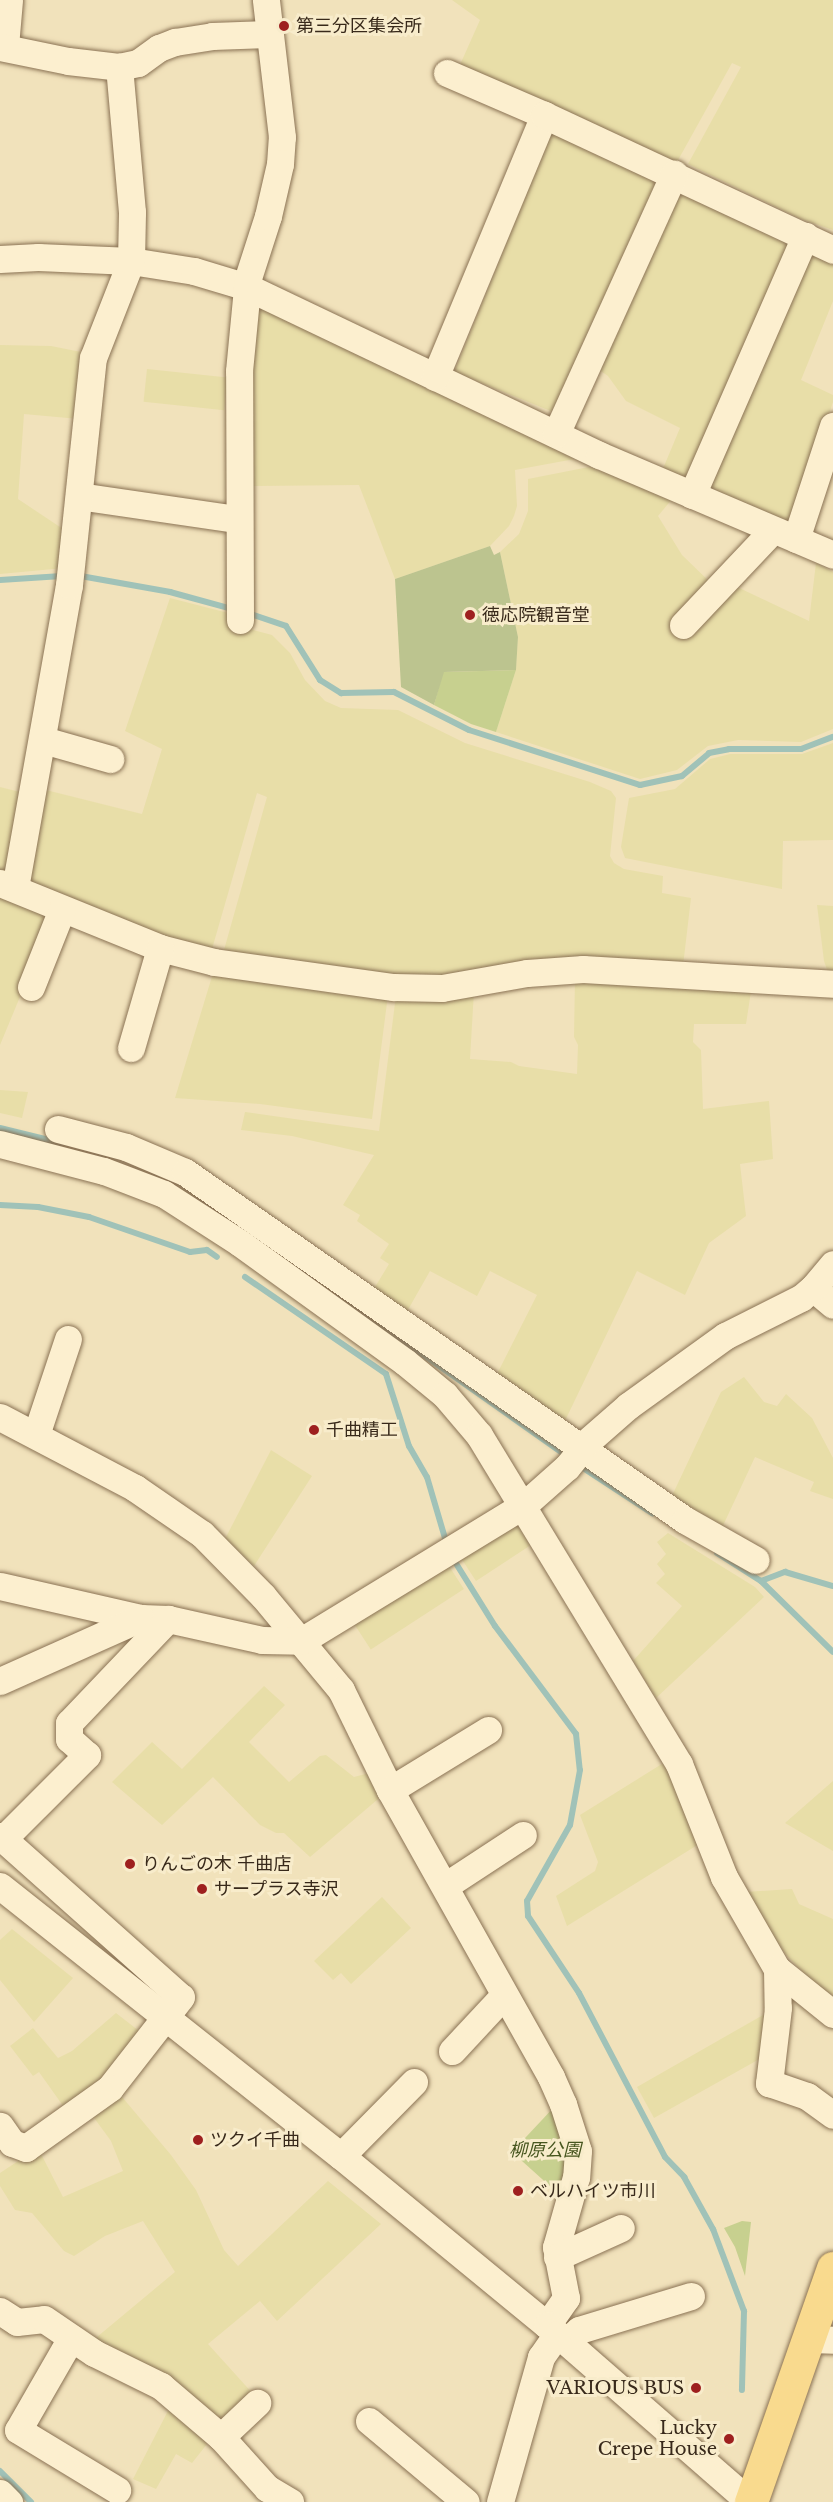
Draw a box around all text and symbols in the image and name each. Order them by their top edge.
place label: 第三分区集会所 [296,15,422,37]
marker: 第三分区集会所 [277,19,291,33]
place label: 徳応院観音堂 [482,604,590,626]
marker: 徳応院観音堂 [463,608,477,622]
place label: 千曲精工 [326,1419,398,1441]
marker: 千曲精工 [307,1423,321,1437]
place label: りんごの木 千曲店 [142,1853,291,1875]
marker: りんごの木 千曲店 [123,1857,137,1871]
place label: サープラス寺沢 [214,1878,340,1900]
marker: サープラス寺沢 [195,1882,209,1896]
place label: ツクイ千曲 [210,2129,300,2151]
marker: ツクイ千曲 [191,2133,205,2147]
park label: 柳原公園 [509,2139,581,2161]
place label: ベルハイツ市川 [530,2180,656,2202]
marker: ベルハイツ市川 [511,2184,525,2198]
place label: VARIOUS BUS [546,2377,684,2399]
marker: VARIOUS BUS [689,2381,703,2395]
place label: Lucky Crepe House [598,2418,717,2460]
marker: Lucky Crepe House [722,2432,736,2446]

